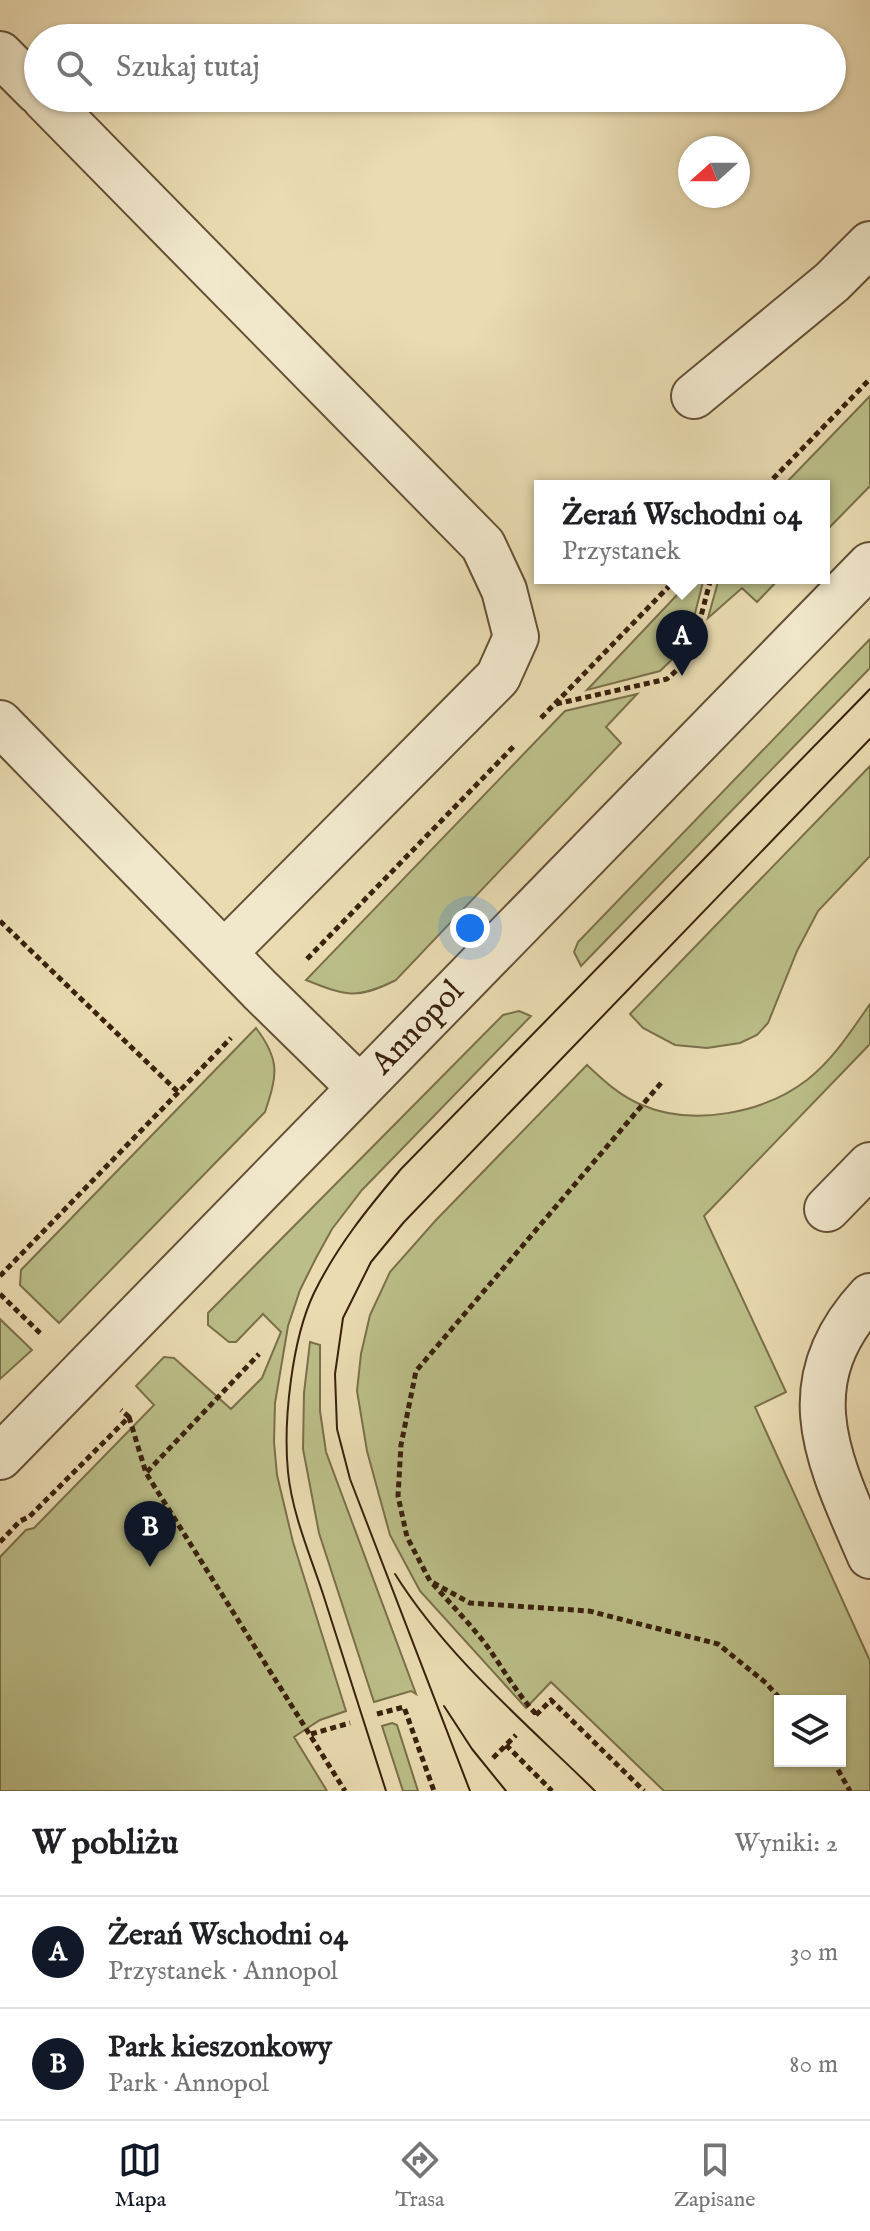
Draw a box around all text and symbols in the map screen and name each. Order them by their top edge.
search box [24,24,846,112]
icon: search [52,46,96,90]
text: Szukaj tutaj [116,49,260,87]
north arrow [678,136,750,208]
popup [534,480,830,584]
text: Żerań Wschodni 04 [562,497,802,535]
text: Przystanek [562,535,681,568]
pin: A [656,610,708,676]
your location [450,908,490,948]
street label: Annopol [362,972,473,1085]
pin: B [124,1501,176,1567]
map controls [774,1695,846,1767]
button: layers [774,1695,846,1767]
text: W pobliżu [32,1822,178,1865]
text: Wyniki: 2 [734,1827,838,1860]
text: Żerań Wschodni 04 [108,1917,348,1955]
text: A [49,1936,67,1969]
text: 30 m [790,1936,838,1969]
text: Przystanek · Annopol [108,1955,338,1988]
text: Park kieszonkowy [108,2029,332,2067]
text: B [49,2048,67,2081]
text: 80 m [789,2048,838,2081]
text: Park · Annopol [108,2067,269,2100]
tab: Mapa [115,2138,166,2214]
tab: Trasa [395,2138,445,2214]
tab: Zapisane [674,2138,755,2214]

